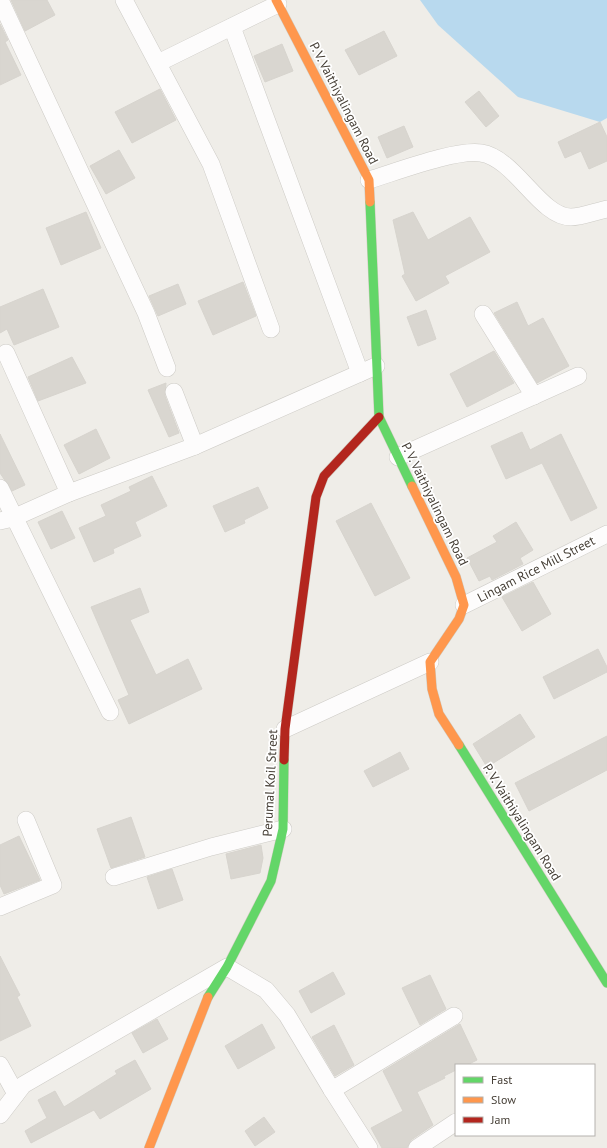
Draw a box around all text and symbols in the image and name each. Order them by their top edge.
street label: P. V. Vaithiyalingam Road [306,39,382,167]
street label: P. V. Vaithiyalingam Road [398,440,472,568]
street label: Lingam Rice Mill Street [474,532,598,606]
street label: Perumal Koil Street [259,728,281,837]
street label: P. V. Vaithiyalingam Road [479,760,565,884]
legend [455,1064,595,1136]
text: Fast [491,1072,512,1087]
text: Slow [491,1092,516,1107]
text: Jam [490,1112,510,1127]

